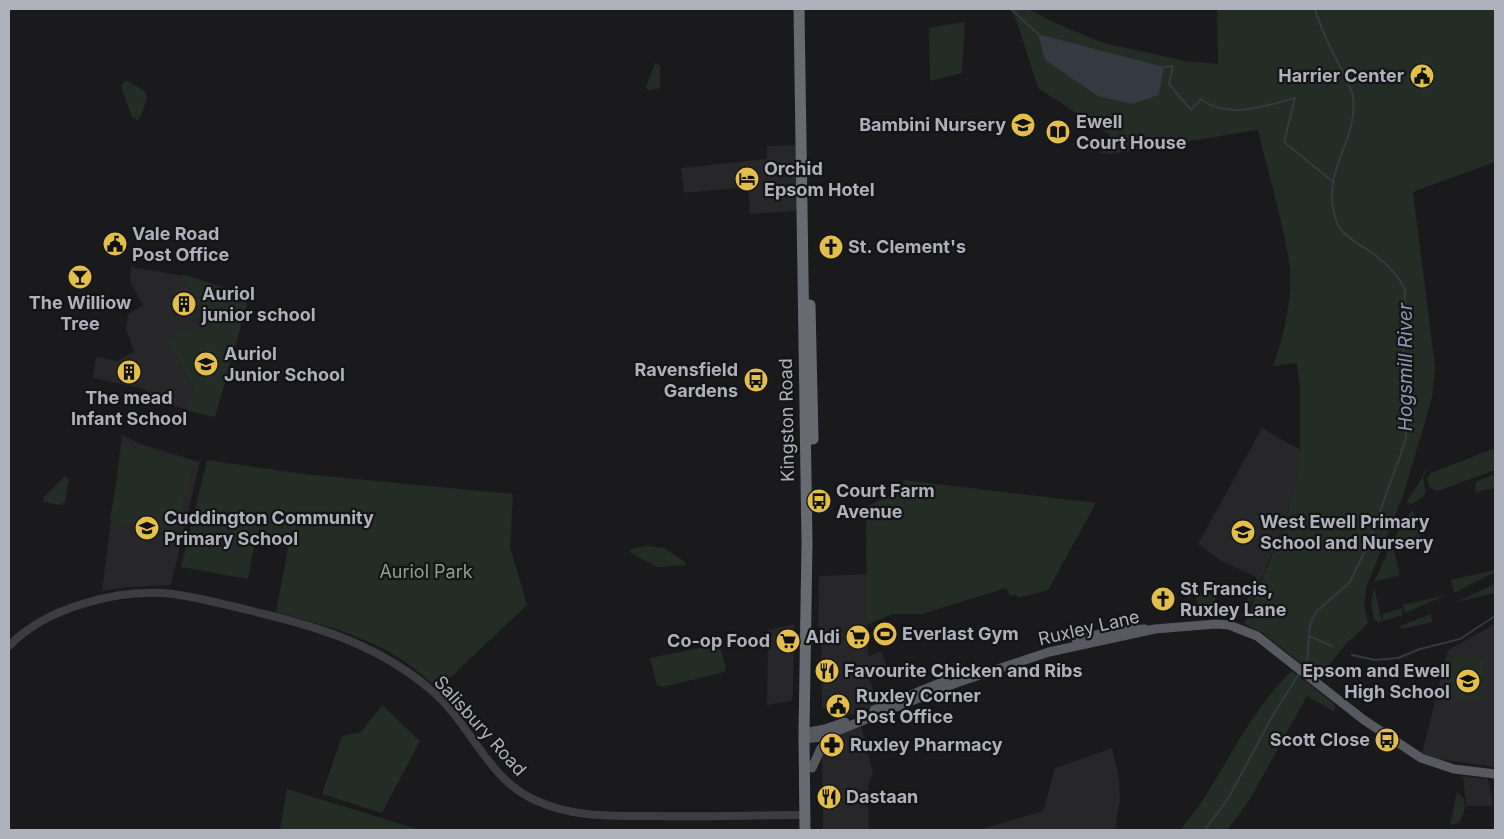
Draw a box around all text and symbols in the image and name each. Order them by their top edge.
public building icon: Harrier Center [1409,63,1435,89]
place label: Harrier Center [1278,65,1404,86]
place label: Ewell Court House [1076,111,1187,153]
school or university icon: Bambini Nursery [1010,112,1036,138]
place label: Bambini Nursery [859,114,1006,135]
library icon: Ewell Court House [1045,119,1071,145]
place label: Orchid Epsom Hotel [764,158,875,200]
hotel icon: Orchid Epsom Hotel [734,166,760,192]
place label: Vale Road Post Office [132,223,230,265]
public building icon: Vale Road Post Office [102,231,128,257]
church icon: St. Clement's [818,234,844,260]
place label: St. Clement's [848,236,966,257]
bar icon: The Williow Tree [67,264,93,290]
place label: Auriol junior school [201,283,316,325]
building icon: Auriol junior school [171,291,197,317]
place label: The Williow Tree [29,292,132,334]
water label: Hogsmill River [1394,302,1417,431]
place label: Auriol Junior School [224,343,345,385]
school or university icon: Auriol Junior School [193,351,219,377]
street label: Kingston Road [775,358,798,482]
building icon: The mead Infant School [116,359,142,385]
place label: Ravensfield Gardens [635,359,738,401]
bus stop icon: Ravensfield Gardens [743,367,769,393]
place label: The mead Infant School [71,387,187,429]
place label: Court Farm Avenue [836,480,935,522]
bus stop icon: Court Farm Avenue [806,488,832,514]
place label: Cuddington Community Primary School [164,507,374,549]
place label: West Ewell Primary School and Nursery [1260,511,1434,553]
school or university icon: Cuddington Community Primary School [134,515,160,541]
school or university icon: West Ewell Primary School and Nursery [1230,519,1256,545]
park label: Auriol Park [379,561,473,582]
place label: St Francis, Ruxley Lane [1180,578,1287,620]
church icon: St Francis, Ruxley Lane [1150,586,1176,612]
street label: Ruxley Lane [1036,606,1142,649]
sports icon: Everlast Gym [872,621,898,647]
place label: Everlast Gym [902,623,1019,644]
supermarket icon: Aldi [845,624,871,650]
place label: Aldi [805,626,840,647]
supermarket icon: Co-op Food [775,628,801,654]
place label: Co-op Food [667,630,770,651]
restaurant icon: Favourite Chicken and Ribs [814,658,840,684]
place label: Favourite Chicken and Ribs [844,660,1082,681]
place label: Epsom and Ewell High School [1302,660,1450,702]
school or university icon: Epsom and Ewell High School [1455,668,1481,694]
street label: Salisbury Road [430,671,531,780]
place label: Ruxley Corner Post Office [856,685,981,727]
public building icon: Ruxley Corner Post Office [825,693,851,719]
bus stop icon: Scott Close [1374,727,1400,753]
place label: Scott Close [1270,729,1370,750]
pharmacy icon: Ruxley Pharmacy [819,732,845,758]
place label: Ruxley Pharmacy [850,734,1003,755]
restaurant icon: Dastaan [816,784,842,810]
place label: Dastaan [846,786,918,807]

